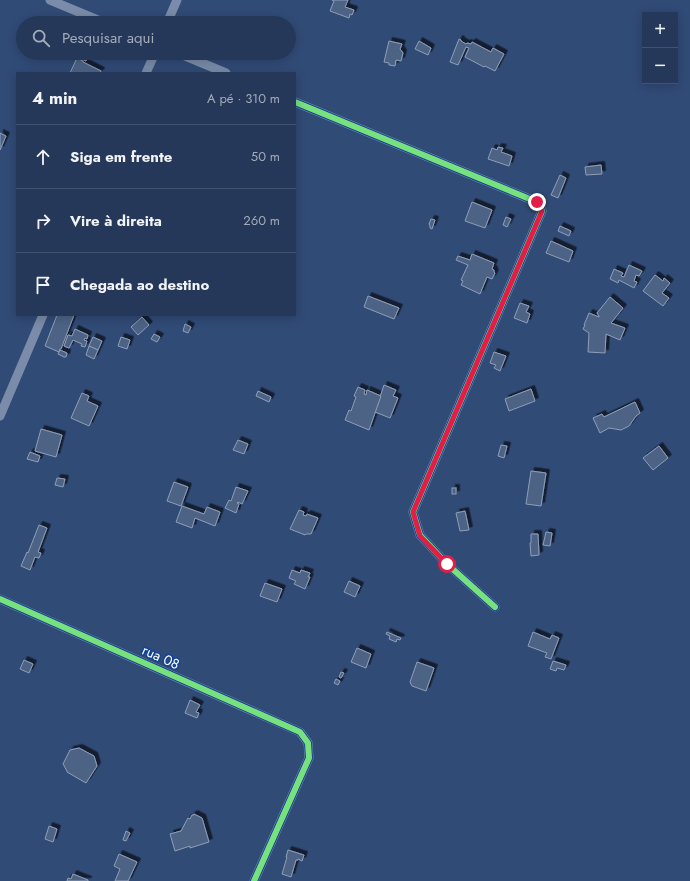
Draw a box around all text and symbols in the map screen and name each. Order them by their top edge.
map controls [642,12,678,84]
button: + [642,12,678,48]
search box [16,16,296,60]
icon: search [30,27,52,49]
text: Pesquisar aqui [62,27,154,49]
button: − [642,48,678,84]
text: 4 min [32,86,77,110]
text: A pé · 310 m [207,89,280,108]
icon: ahead [32,146,54,168]
text: Siga em frente [70,146,172,168]
text: 50 m [251,147,280,166]
route end [528,193,546,211]
icon: right [32,210,54,232]
text: Vire à direita [70,210,162,232]
text: 260 m [243,211,280,230]
icon: arrive [32,274,54,296]
text: Chegada ao destino [70,274,209,296]
route start [438,555,456,573]
street label: rua 08 [139,640,183,674]

